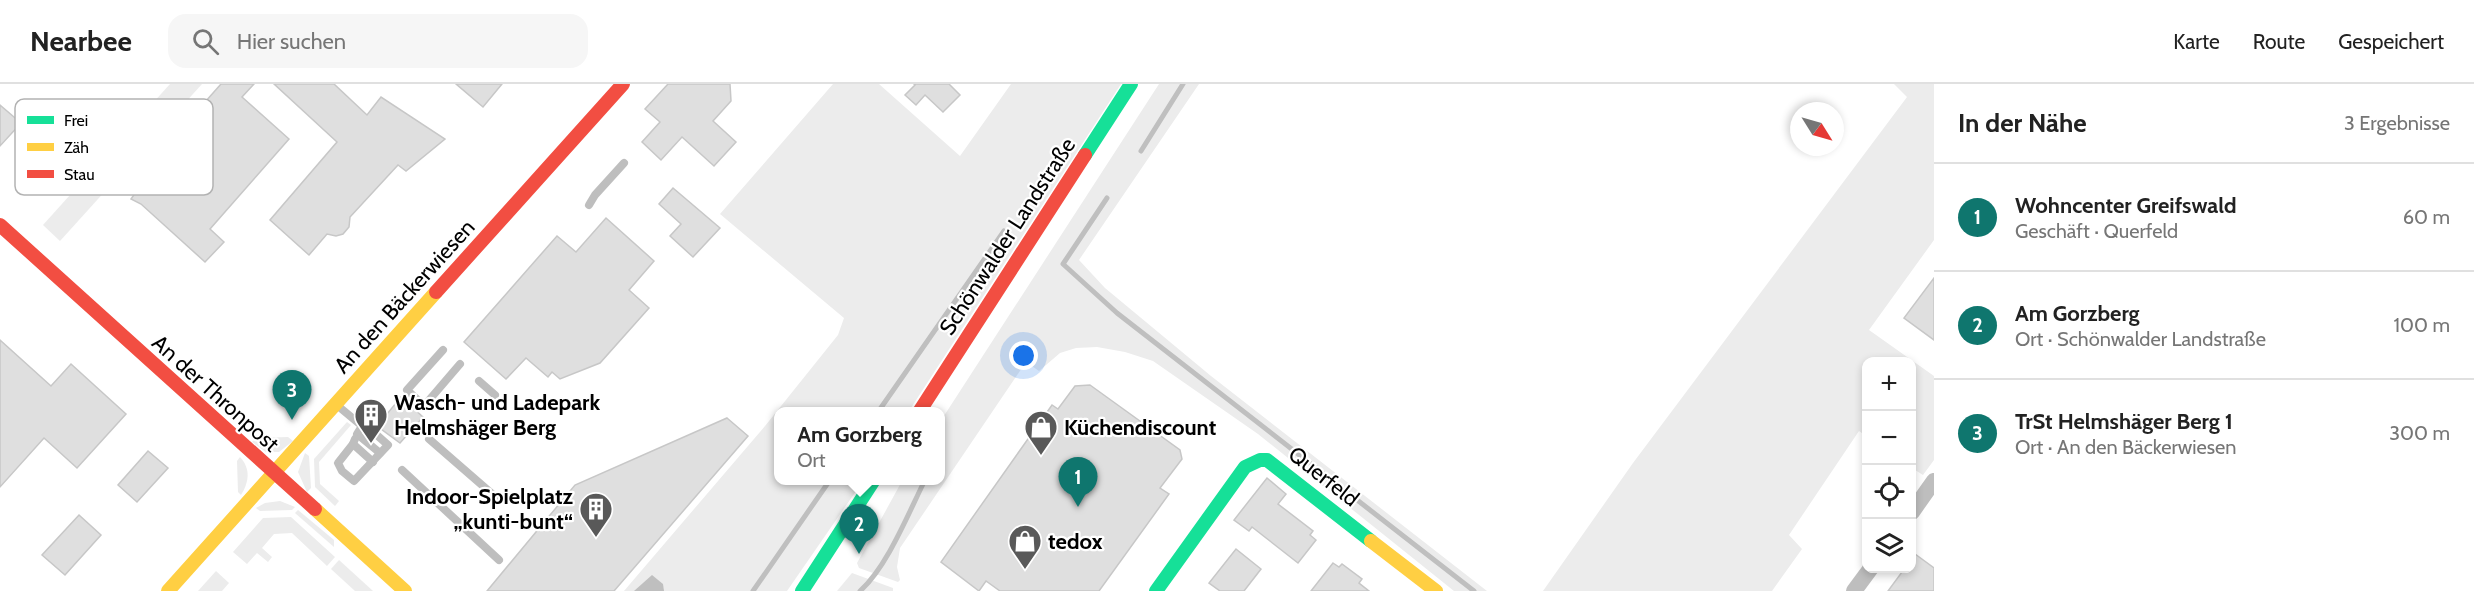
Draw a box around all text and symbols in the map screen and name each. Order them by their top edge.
search box [168,14,588,68]
text: Nearbee [30,24,132,58]
icon: search [189,25,222,58]
text: Hier suchen [237,28,346,55]
text: Karte [2173,29,2220,54]
text: Route [2253,29,2305,54]
text: Gespeichert [2338,29,2444,54]
legend [15,99,213,195]
north arrow [1790,102,1844,156]
text: In der Nähe [1958,107,2087,139]
text: Frei [64,111,88,130]
text: 3 Ergebnisse [2344,111,2450,135]
street label: Schönwalder Landstraße [934,133,1081,340]
text: Zäh [64,138,89,157]
text: Stau [64,165,95,184]
text: Wohncenter Greifswald [2015,192,2237,219]
text: 1 [1974,205,1981,229]
text: 60 m [2403,205,2450,229]
street label: An den Bäckerwiesen [328,214,480,379]
text: Geschäft · Querfeld [2015,219,2178,243]
text: Am Gorzberg [2015,300,2140,327]
text: 2 [1972,313,1983,337]
text: 100 m [2394,313,2450,337]
text: Ort · Schönwalder Landstraße [2015,327,2266,351]
street label: An der Thronpost [147,329,285,458]
your location [1009,341,1038,370]
map controls [1862,357,1916,573]
button: + [1862,357,1916,411]
pin: 3 [272,370,312,420]
place label: Wasch- und Ladepark Helmshäger Berg [394,389,600,441]
building icon: Wasch- und Ladepark Helmshäger Berg [353,397,389,444]
popup [774,407,945,485]
text: TrSt Helmshäger Berg 1 [2015,408,2233,435]
shop icon: Küchendiscount [1023,409,1059,456]
button: − [1862,411,1916,465]
place label: Küchendiscount [1064,414,1217,441]
text: Am Gorzberg [797,421,922,448]
text: 3 [1972,421,1983,445]
text: 300 m [2389,421,2450,445]
text: Ort · An den Bäckerwiesen [2015,435,2236,459]
street label: Querfeld [1283,440,1364,512]
text: Ort [797,448,826,472]
pin: 1 [1058,458,1098,507]
button: locate [1862,465,1916,519]
place label: Indoor-Spielplatz „kunti-bunt“ [406,483,574,535]
building icon: Indoor-Spielplatz „kunti-bunt“ [578,491,614,538]
pin: 2 [840,504,878,554]
button: layers [1862,519,1916,573]
shop icon: tedox [1007,523,1043,570]
place label: tedox [1048,528,1103,555]

